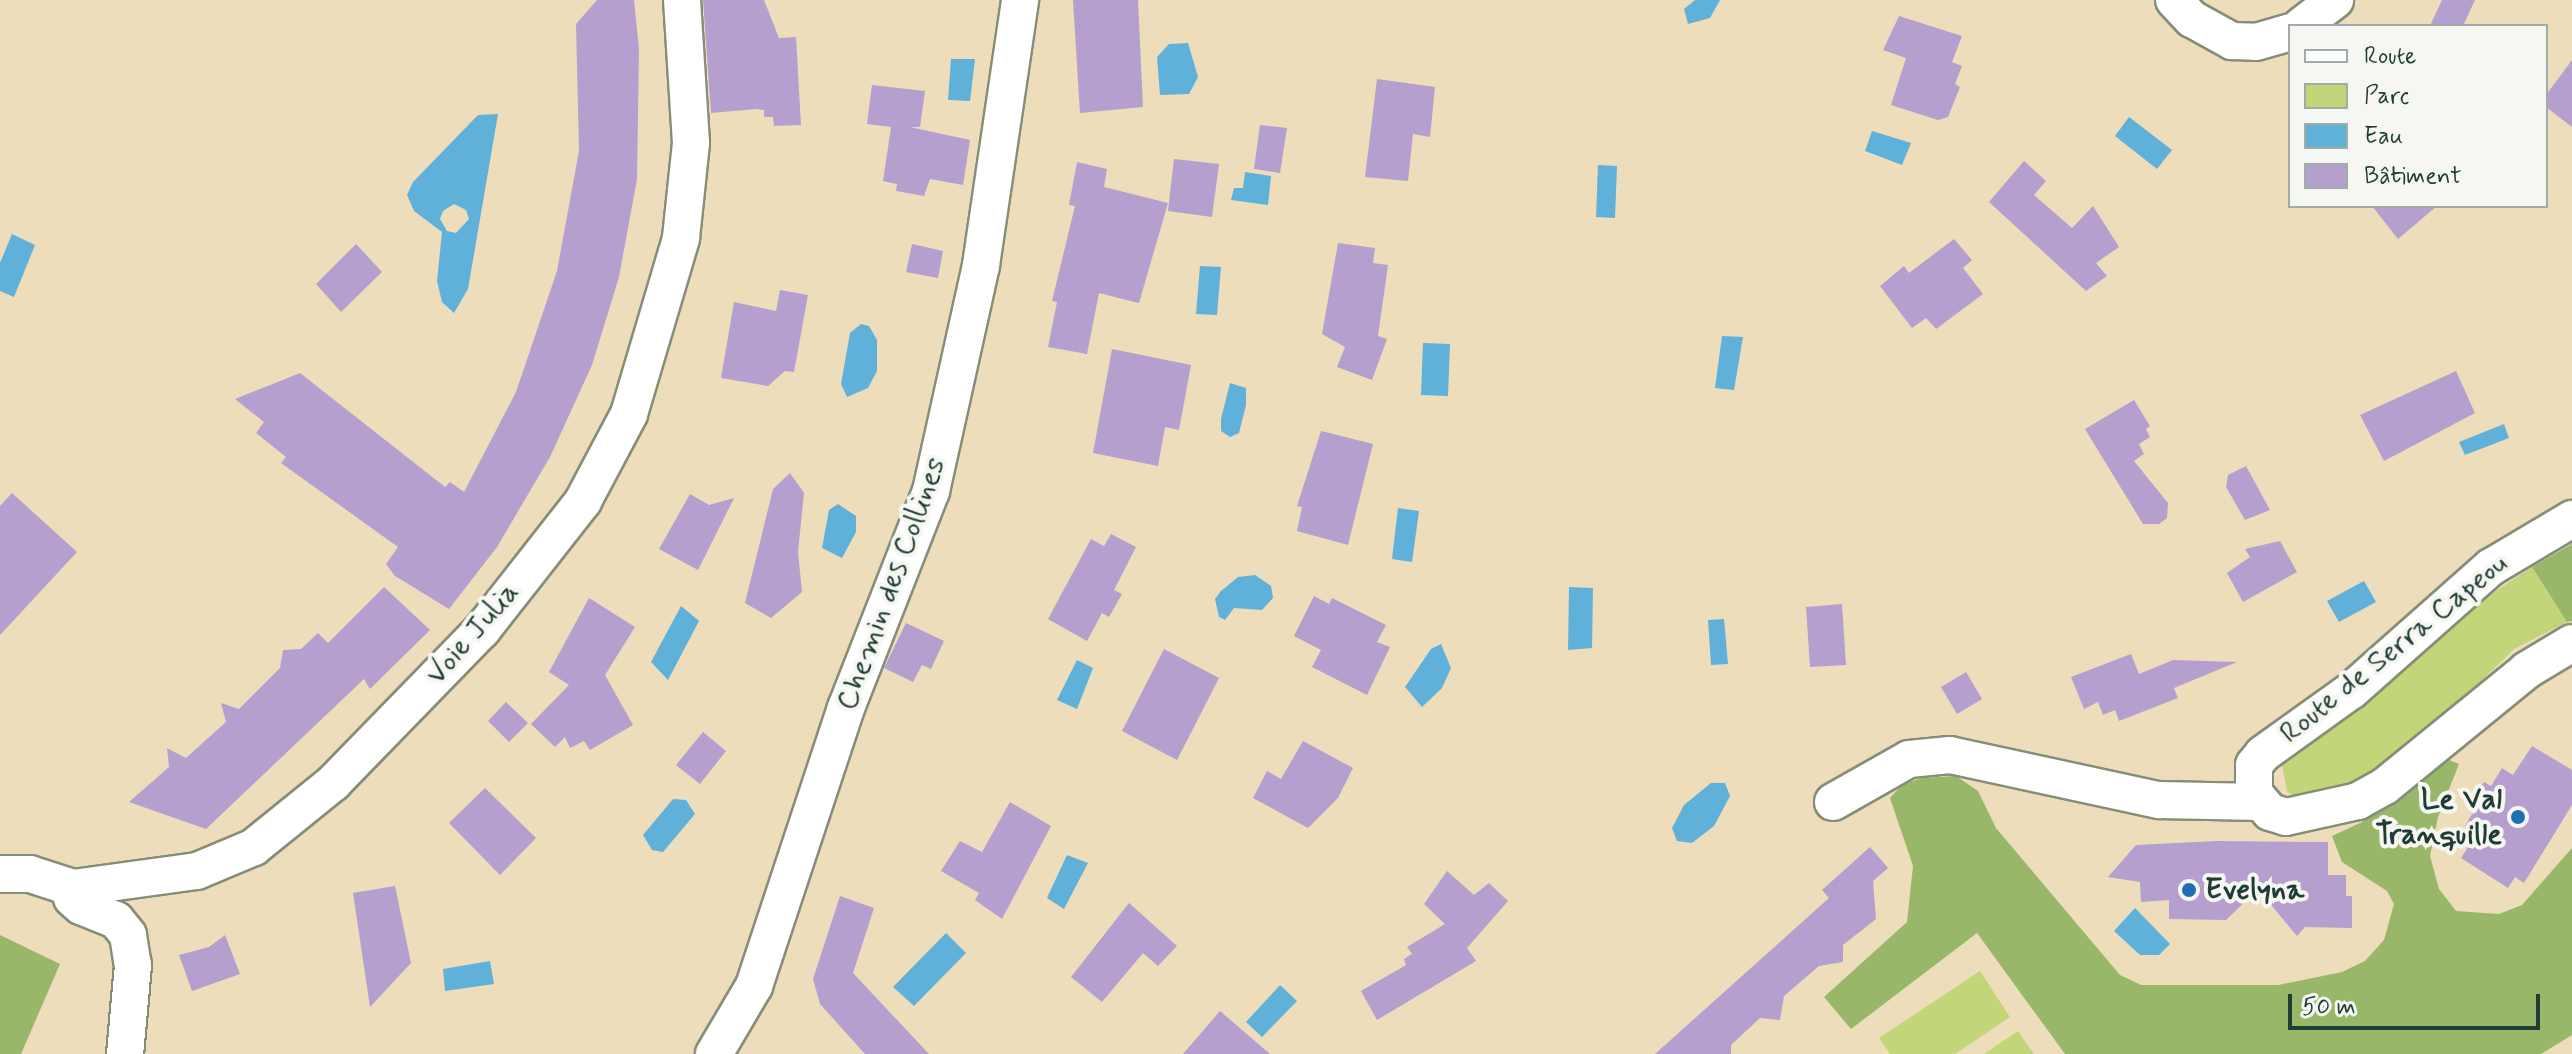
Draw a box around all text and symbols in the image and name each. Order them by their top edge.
legend [2288,24,2548,208]
text: Route [2364,41,2416,72]
text: Parc [2364,81,2409,112]
text: Eau [2364,121,2403,152]
text: Bâtiment [2364,161,2462,192]
street label: Chemin des Collines [829,453,955,715]
street label: Route de Serra Capeou [2275,547,2513,751]
street label: Voie Julia [419,575,527,693]
place label: Le Val Tranquille [2375,782,2502,852]
marker: Le Val Tranquille [2509,808,2527,826]
place label: Evelyna [2205,872,2304,908]
marker: Evelyna [2180,881,2198,899]
scale bar [2292,978,2544,1028]
text: 50 m [2302,992,2356,1023]

